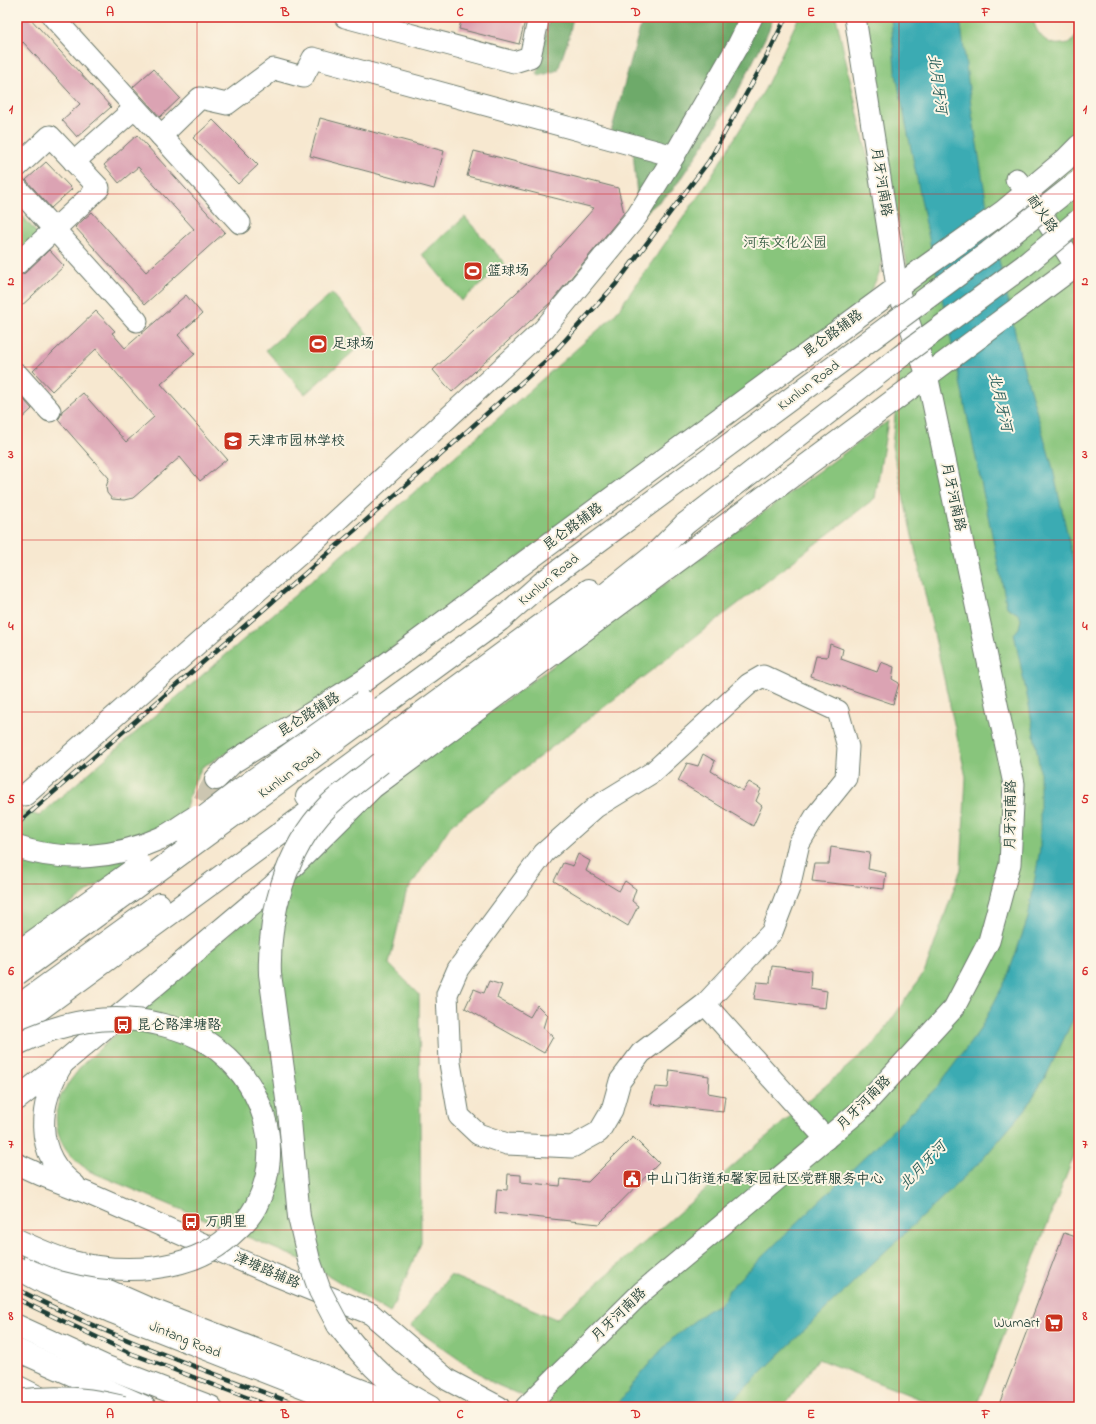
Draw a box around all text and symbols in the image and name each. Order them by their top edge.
text: A [106,3,114,22]
text: B [280,3,290,22]
text: C [456,3,464,22]
text: D [630,3,641,22]
text: E [807,3,815,22]
text: F [981,3,991,22]
water label: 北月牙河 [922,53,952,118]
text: 1 [9,100,14,119]
text: 1 [1083,100,1088,119]
street label: 月牙河南路 [865,146,897,218]
street label: 耐火路 [1022,191,1062,237]
park label: 河东文化公园 [743,233,827,254]
sports icon: 篮球场 [462,260,484,282]
place label: 篮球场 [487,261,529,282]
text: 2 [7,272,15,291]
text: 2 [1081,272,1089,291]
street label: 昆仑路辅路 [799,305,867,363]
sports icon: 足球场 [307,333,329,355]
place label: 足球场 [332,334,374,355]
street label: Kunlun Road [774,356,845,416]
water label: 北月牙河 [983,370,1018,437]
school or university icon: 天津市园林学校 [222,430,244,452]
place label: 天津市园林学校 [247,431,345,452]
text: 3 [7,445,14,464]
text: 3 [1081,445,1088,464]
street label: 月牙河南路 [935,461,971,533]
street label: 昆仑路辅路 [539,498,607,556]
street label: Kunlun Road [514,549,584,611]
text: 4 [7,617,14,636]
text: 4 [1081,617,1088,636]
street label: 昆仑路辅路 [274,688,344,742]
street label: Kunlun Road [254,744,326,804]
street label: 月牙河南路 [1000,780,1022,850]
text: 5 [7,790,15,809]
text: 5 [1081,790,1089,809]
text: 6 [7,962,14,981]
text: 6 [1081,962,1088,981]
bus stop icon: 昆仑路津塘路 [112,1014,134,1036]
place label: 昆仑路津塘路 [137,1015,221,1036]
street label: 月牙河南路 [832,1071,896,1135]
text: 7 [8,1135,14,1154]
water label: 北月牙河 [894,1135,954,1195]
text: 7 [1082,1135,1088,1154]
public building icon: 中山门街道和馨家园社区党群服务中心 [621,1168,643,1190]
place label: 中山门街道和馨家园社区党群服务中心 [646,1169,884,1190]
bus stop icon: 万明里 [180,1211,202,1233]
place label: 万明里 [205,1212,247,1233]
street label: 津塘路辅路 [231,1248,303,1294]
street label: 月牙河南路 [587,1283,651,1347]
text: 8 [8,1307,14,1326]
text: 8 [1082,1307,1088,1326]
supermarket icon: Wumart [1043,1312,1065,1334]
place label: Wumart [994,1313,1040,1334]
street label: Jintang Road [146,1316,224,1365]
text: A [106,1405,114,1424]
text: B [280,1405,290,1424]
text: C [456,1405,464,1424]
text: D [630,1405,641,1424]
text: E [807,1405,815,1424]
text: F [981,1405,991,1424]

